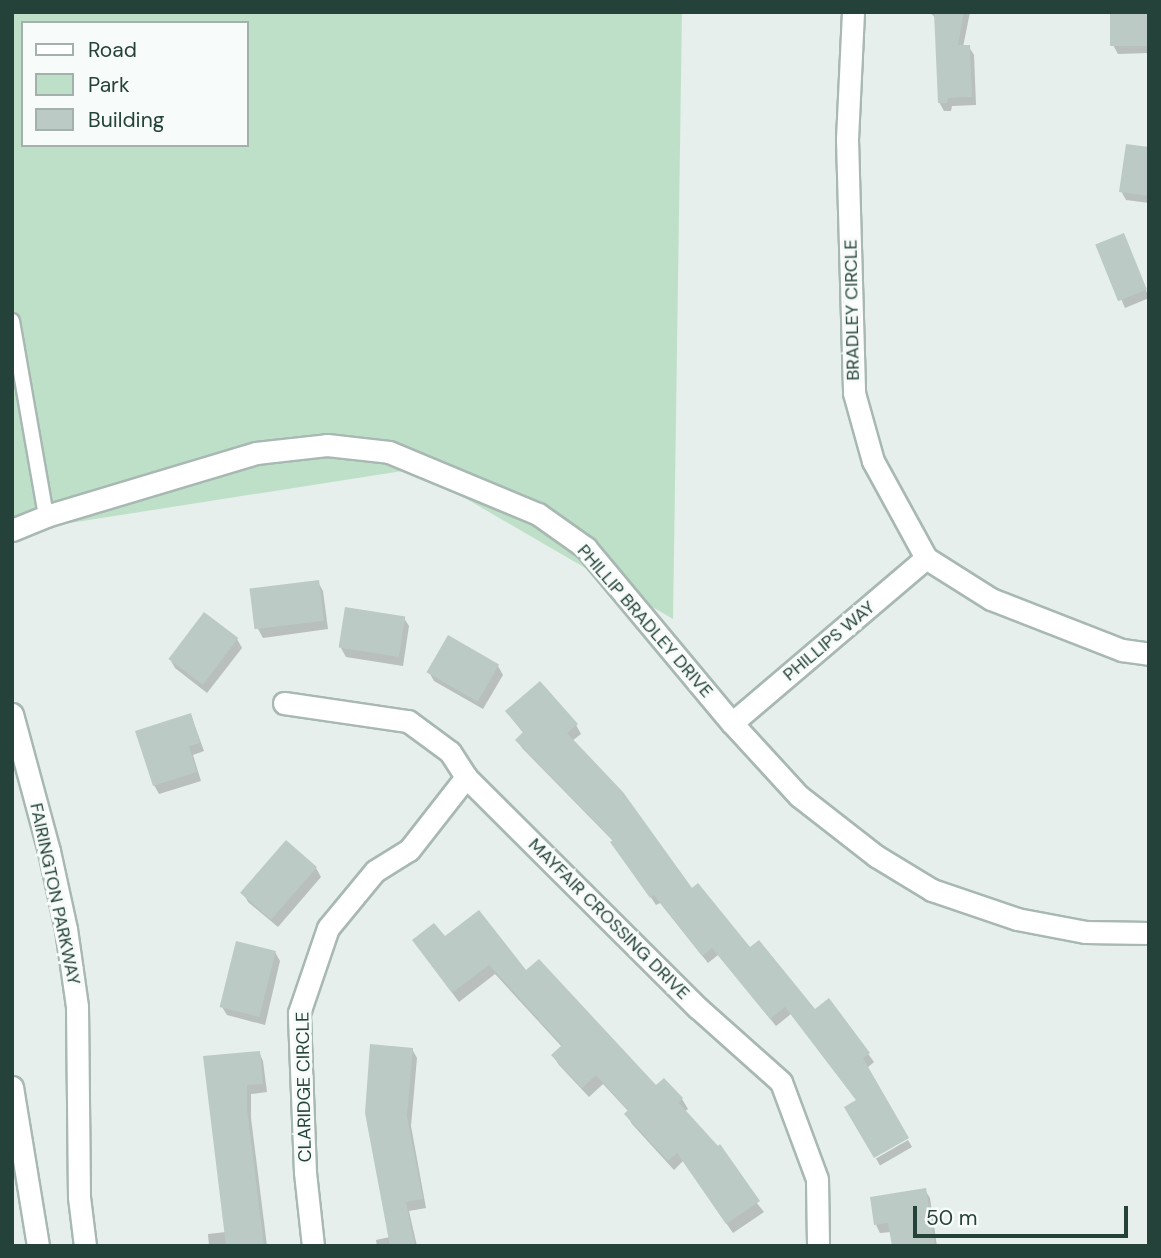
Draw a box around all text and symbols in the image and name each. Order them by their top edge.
legend [21,21,248,147]
text: Road [88,36,137,64]
text: Park [88,71,129,99]
text: Building [88,106,164,134]
street label: BRADLEY CIRCLE [840,239,864,381]
street label: PHILLIP BRADLEY DRIVE [573,540,717,702]
street label: PHILLIPS WAY [779,596,879,686]
street label: FAIRINGTON PARKWAY [25,801,85,987]
street label: MAYFAIR CROSSING DRIVE [524,834,694,1004]
street label: CLARIDGE CIRCLE [292,1012,316,1162]
scale bar [916,1192,1131,1236]
text: 50 m [926,1204,977,1232]

